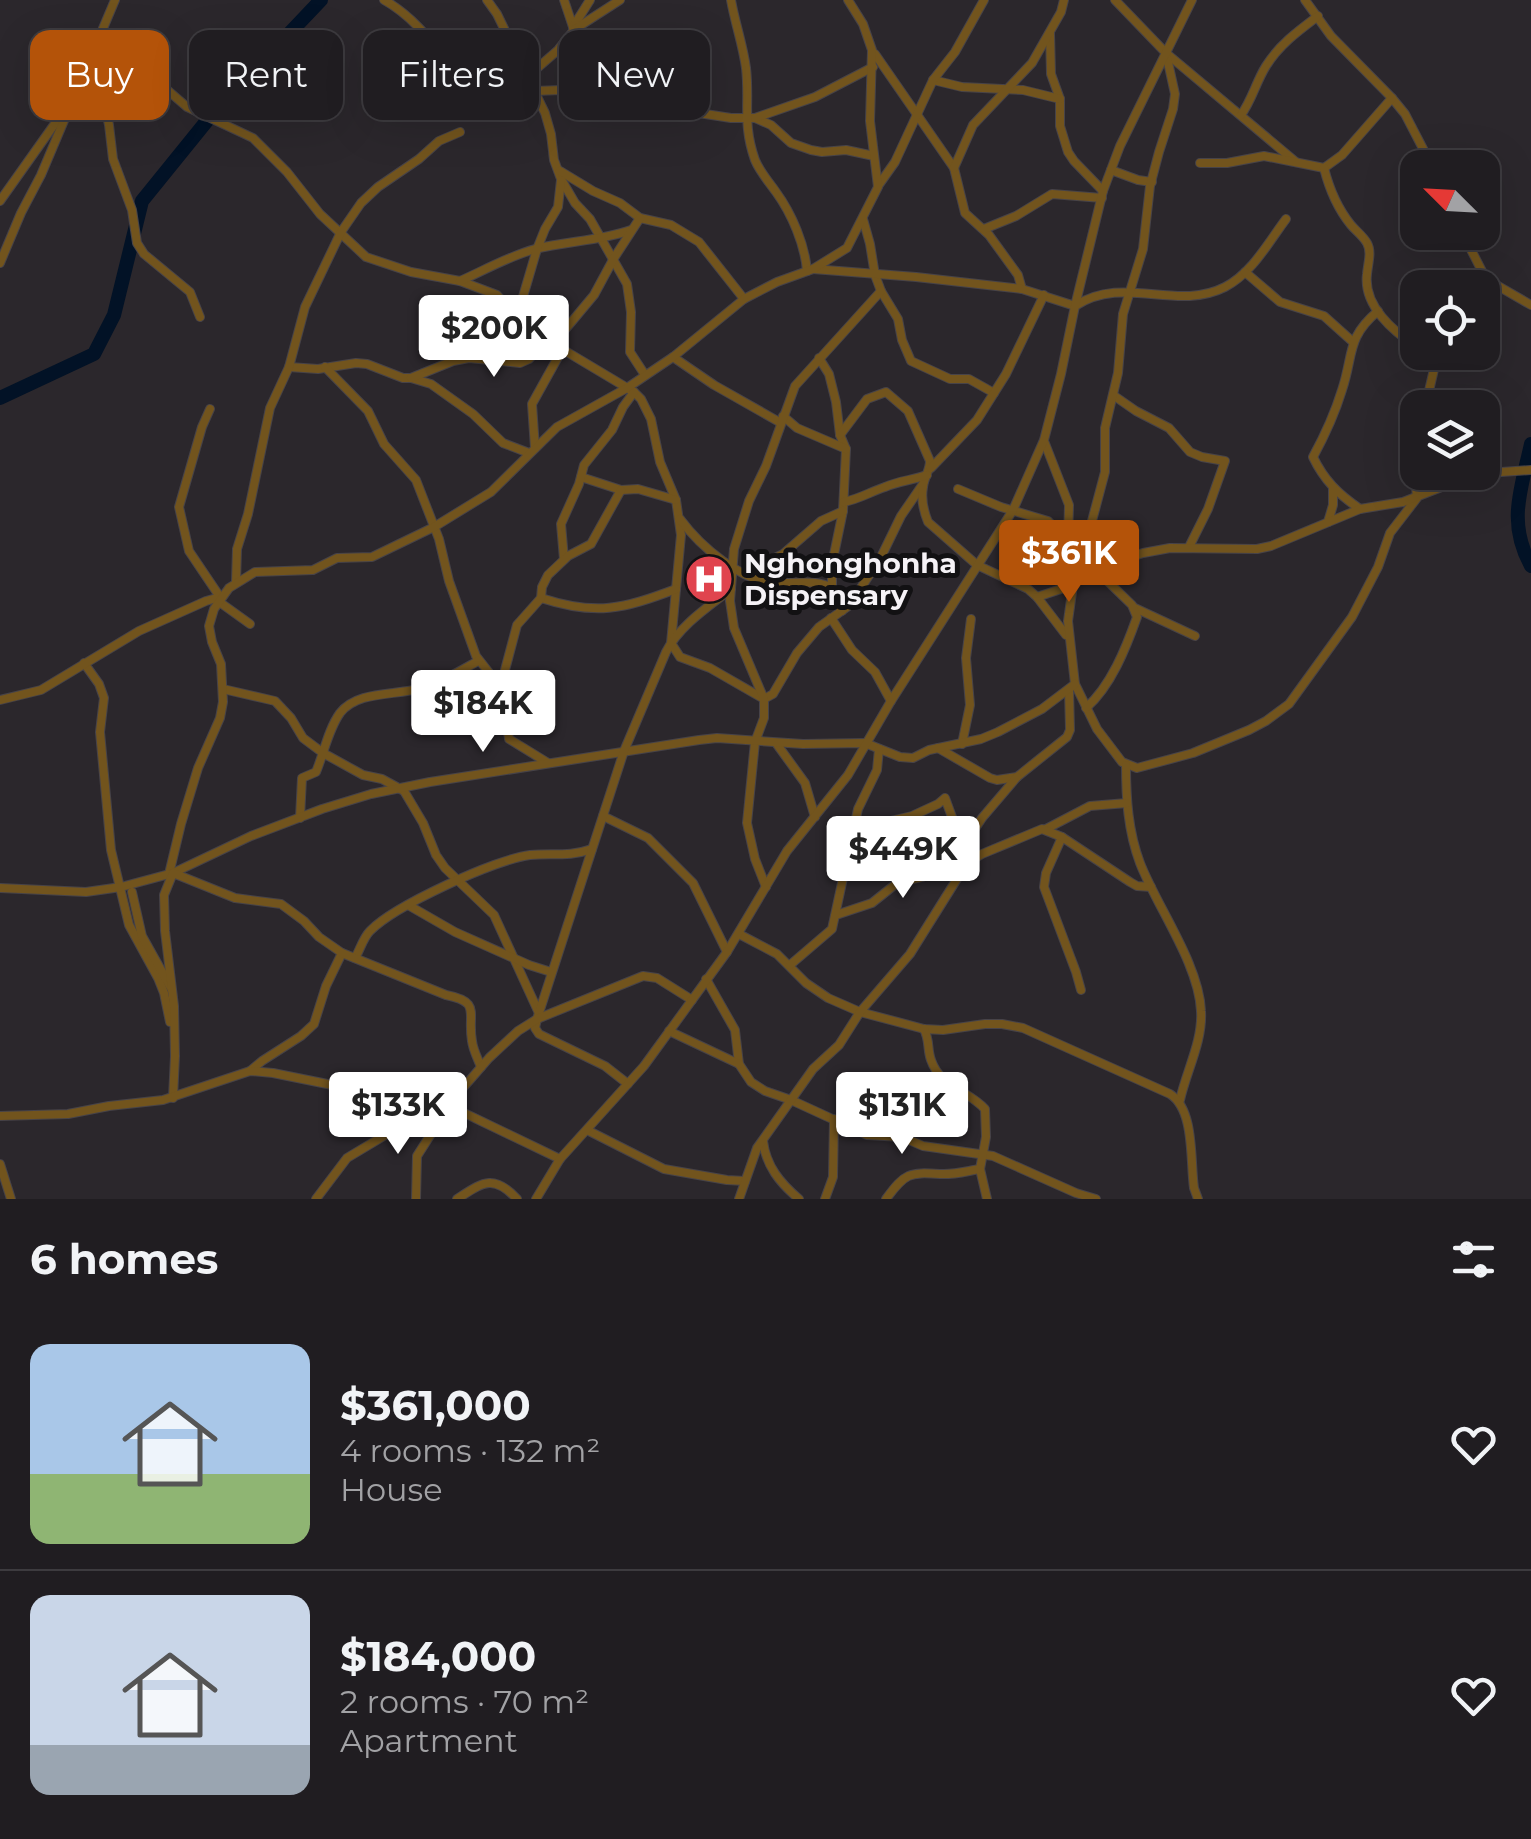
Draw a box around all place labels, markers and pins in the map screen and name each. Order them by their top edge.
pin: $200K [424,295,564,380]
pin: $361K [999,520,1139,605]
place label: Nghonghonha Dispensary [744,546,957,612]
hospital icon: Nghonghonha Dispensary [683,553,735,605]
pin: $184K [413,670,553,755]
pin: $449K [833,816,973,901]
pin: $133K [328,1072,468,1157]
pin: $131K [832,1072,972,1157]

